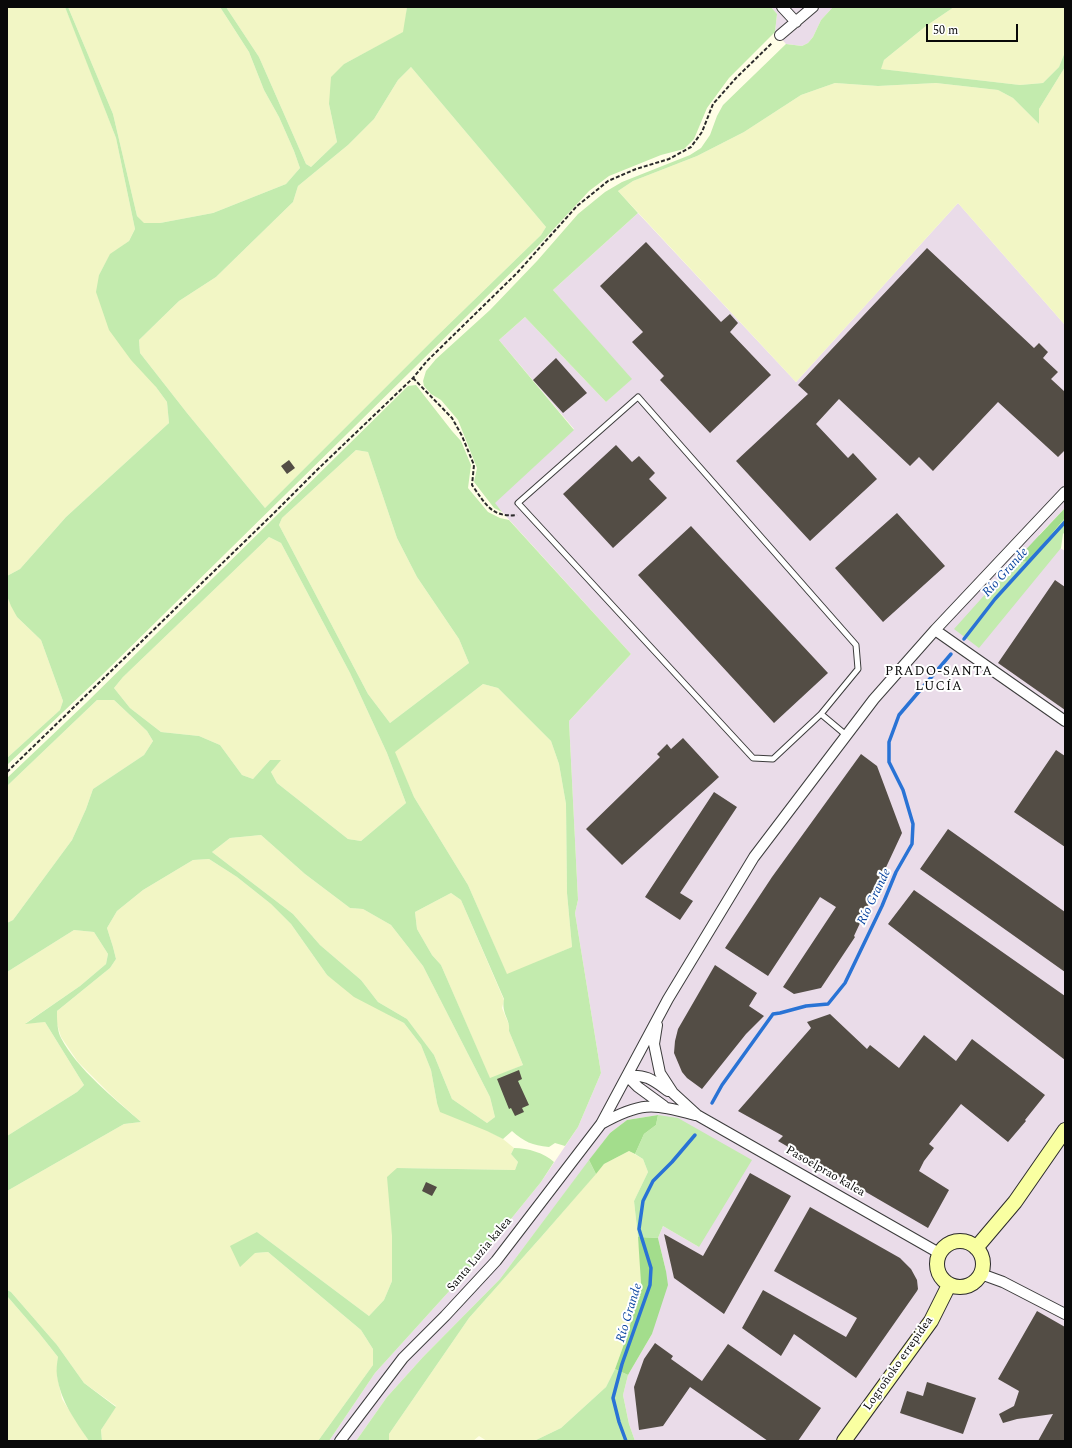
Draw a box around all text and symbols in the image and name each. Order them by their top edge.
scale bar [928,16,1020,42]
text: 50 m [933,21,958,40]
water label: Río Grande [980,545,1032,601]
district label: PRADO-SANTA LUCÍA [885,664,993,695]
water label: Río Grande [855,866,895,928]
street label: Pasoelprao kalea [783,1144,867,1200]
street label: Santa Luzia kalea [445,1215,515,1295]
water label: Río Grande [614,1282,646,1344]
street label: Logroñoko errepidea [861,1314,937,1414]

